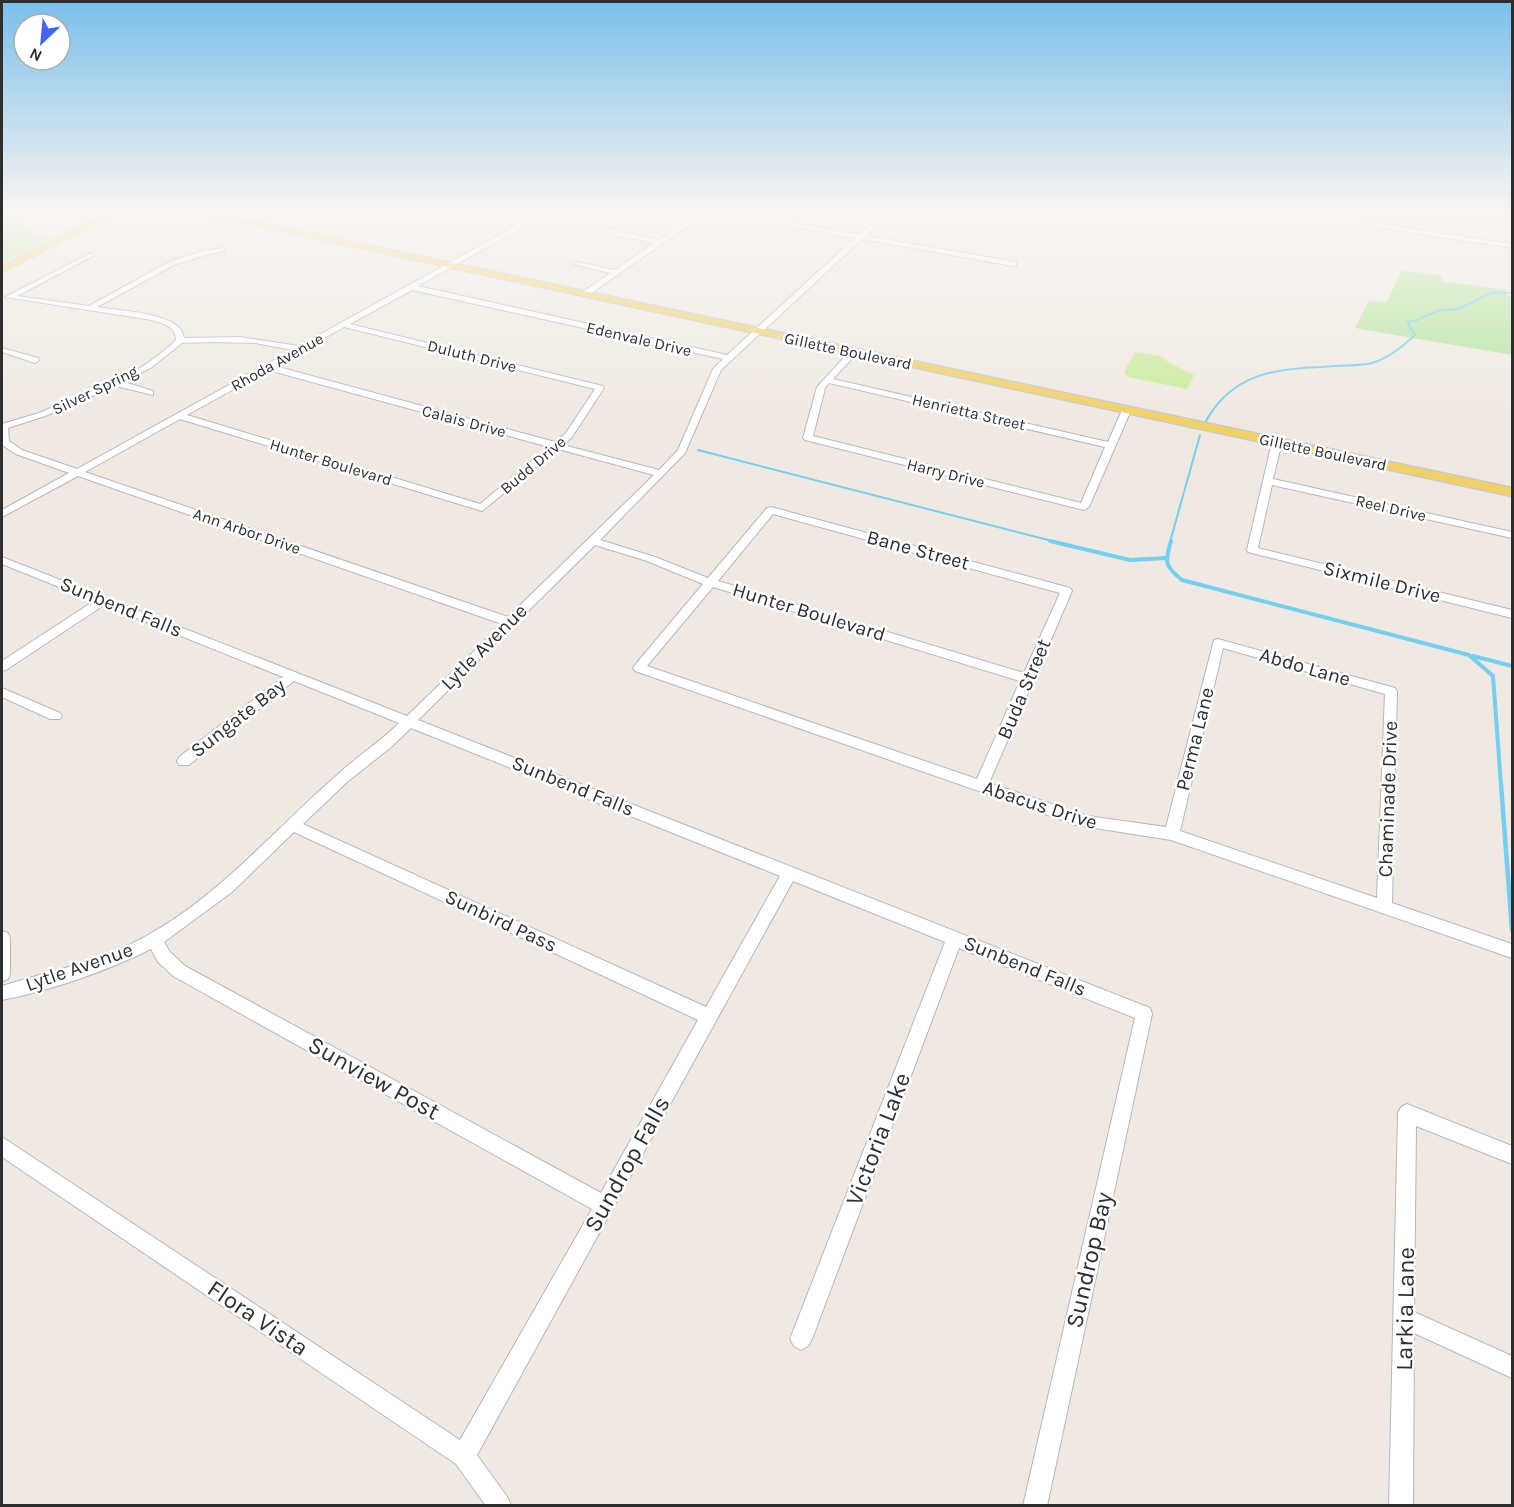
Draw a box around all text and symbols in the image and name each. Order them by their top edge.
north arrow [12,12,72,72]
text: N [26,44,45,66]
street label: Edenvale Drive [585,318,693,360]
street label: Gillette Boulevard [783,328,913,374]
street label: Rhoda Avenue [227,329,327,395]
street label: Duluth Drive [425,336,519,376]
street label: Silver Spring [49,361,141,419]
street label: Henrietta Street [910,390,1028,434]
street label: Calais Drive [420,401,508,441]
street label: Gillette Boulevard [1258,429,1388,475]
street label: Budd Drive [496,432,570,498]
street label: Hunter Boulevard [267,434,395,490]
street label: Harry Drive [905,454,987,492]
street label: Reel Drive [1354,491,1428,525]
street label: Ann Arbor Drive [191,504,303,558]
street label: Bane Street [864,525,972,575]
street label: Sixmile Drive [1321,556,1443,608]
street label: Sunbend Falls [57,572,185,642]
street label: Hunter Boulevard [730,578,888,646]
street label: Lytle Avenue [436,599,532,695]
street label: Buda Street [992,635,1056,743]
street label: Abdo Lane [1257,643,1353,691]
street label: Sungate Bay [186,674,290,762]
street label: Perma Lane [1171,685,1219,793]
street label: Chaminade Drive [1374,720,1402,878]
street label: Sunbend Falls [509,751,637,821]
street label: Abacus Drive [980,776,1100,834]
street label: Sunbird Pass [441,885,561,957]
street label: Sunbend Falls [961,931,1089,1001]
street label: Lytle Avenue [22,938,136,996]
street label: Sunview Post [303,1030,445,1126]
street label: Victoria Lake [840,1069,916,1209]
street label: Sundrop Falls [578,1091,676,1237]
street label: Sundrop Bay [1060,1189,1118,1331]
street label: Larkia Lane [1390,1247,1420,1371]
street label: Flora Vista [202,1274,314,1362]

